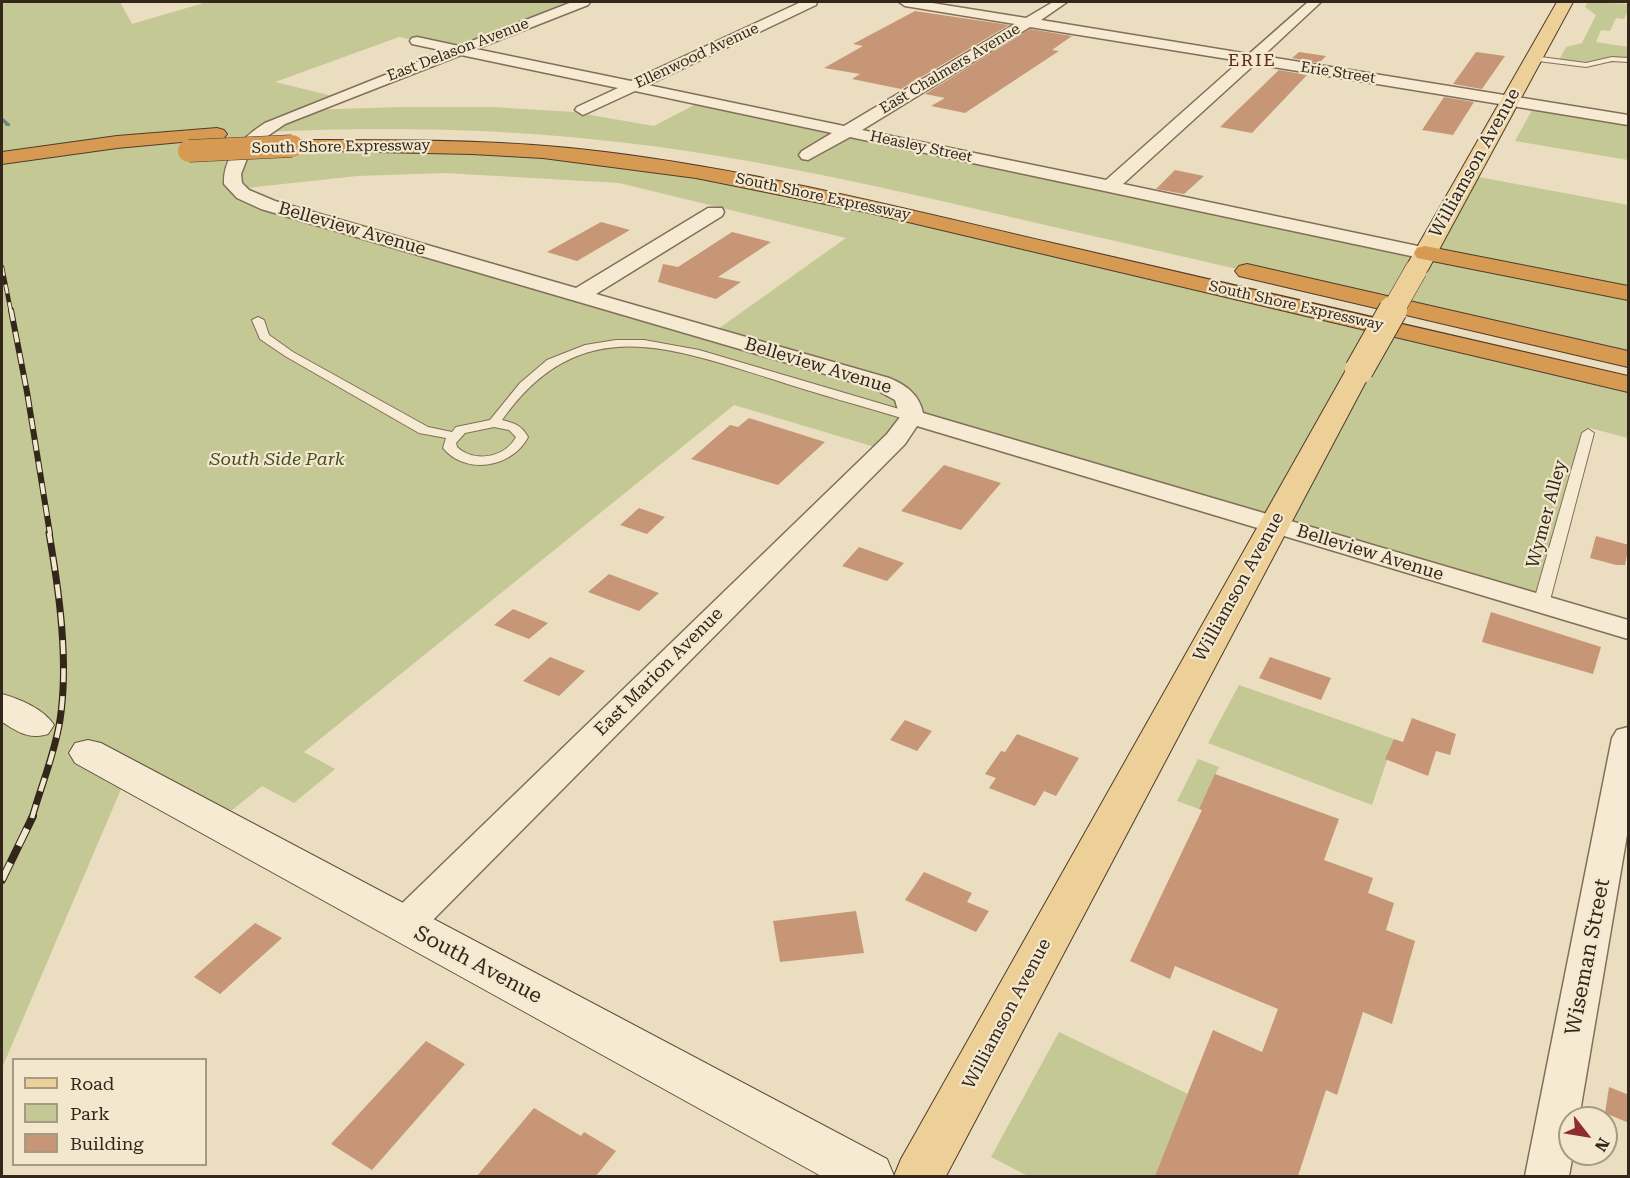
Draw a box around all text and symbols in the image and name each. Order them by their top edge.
street label: East Delason Avenue [385,15,531,85]
street label: Ellenwood Avenue [632,19,762,93]
street label: East Chalmers Avenue [877,20,1023,118]
district label: ERIE [1228,50,1276,72]
street label: Erie Street [1299,58,1377,88]
street label: Williamson Avenue [1425,85,1525,241]
street label: Heasley Street [868,127,974,167]
street label: South Shore Expressway [252,136,430,158]
street label: South Shore Expressway [734,170,912,224]
street label: Belleview Avenue [276,198,428,260]
street label: South Shore Expressway [1207,277,1385,335]
street label: Belleview Avenue [742,333,894,399]
park label: South Side Park [209,449,345,471]
street label: Wymer Alley [1522,458,1572,570]
street label: Williamson Avenue [1189,509,1289,665]
street label: Belleview Avenue [1294,520,1446,586]
street label: East Marion Avenue [590,603,728,741]
street label: Wiseman Street [1560,877,1616,1037]
street label: South Avenue [410,921,546,1009]
street label: Williamson Avenue [958,935,1056,1093]
legend [12,1058,207,1166]
text: Road [70,1073,114,1094]
text: Park [70,1103,110,1124]
north arrow [1558,1106,1618,1166]
text: Building [70,1133,144,1154]
text: N [1591,1134,1613,1155]

